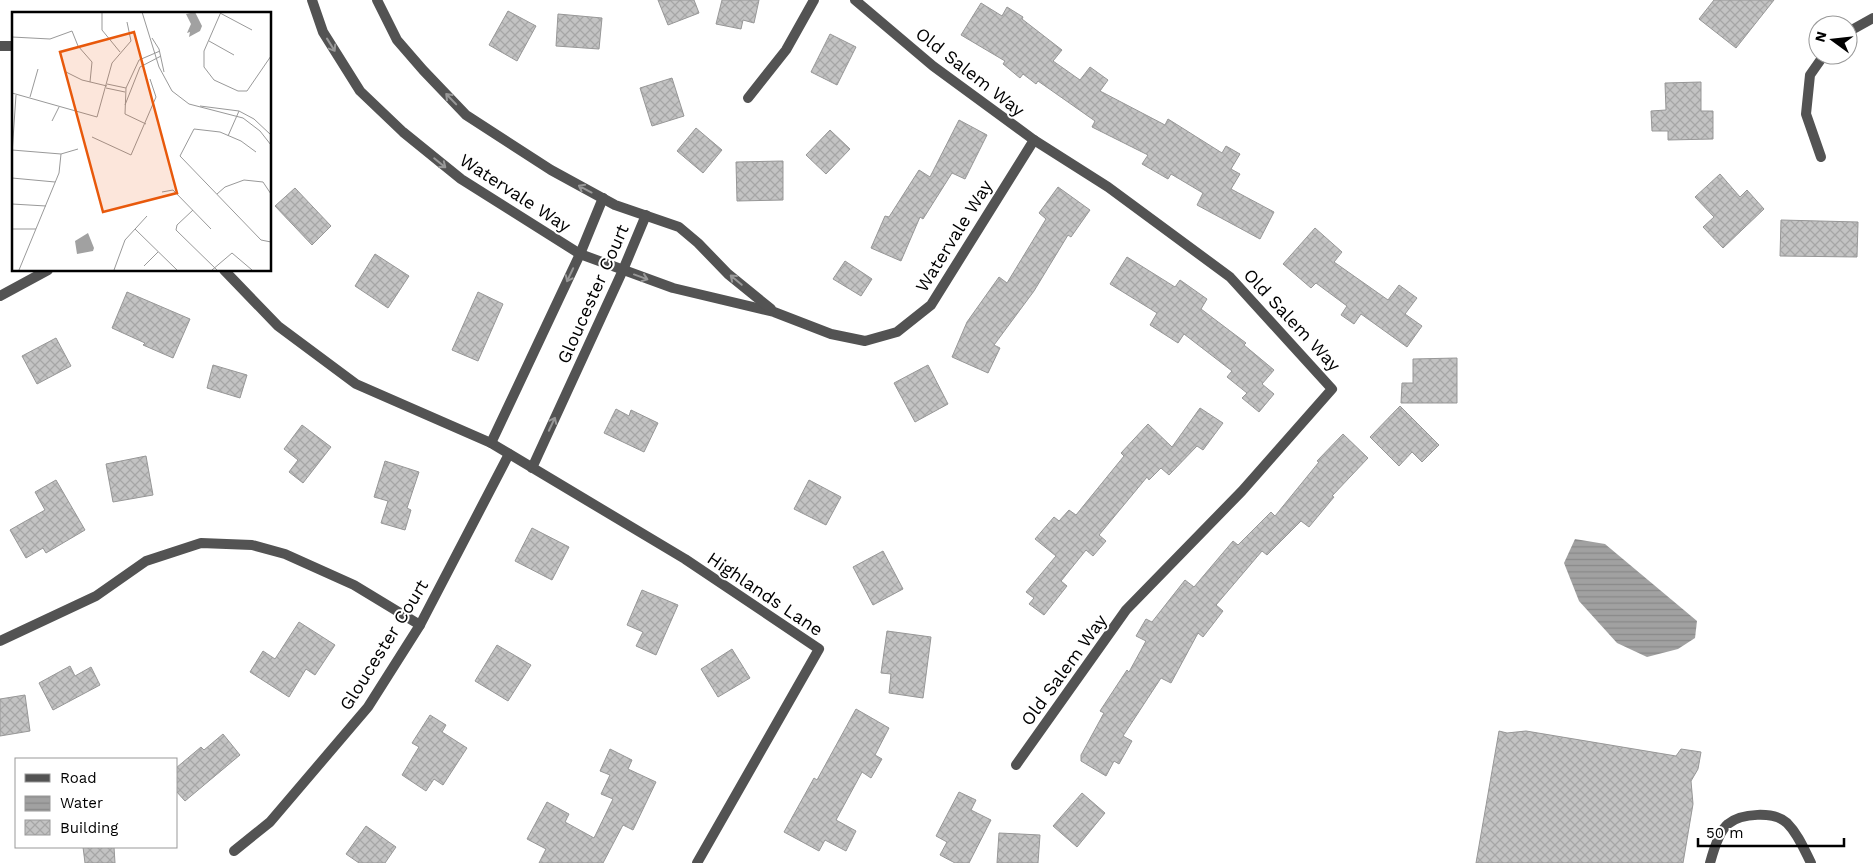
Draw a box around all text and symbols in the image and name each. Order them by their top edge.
inset map [12,12,271,271]
north arrow [1808,15,1858,65]
street label: Old Salem Way [912,23,1029,121]
text: N [1811,30,1830,44]
one-way arrow [326,37,336,51]
one-way arrow [445,93,457,105]
street label: Watervale Way [456,149,575,237]
one-way arrow [434,157,447,168]
street label: Watervale Way [911,175,997,296]
one-way arrow [579,183,593,193]
street label: Gloucester Court [552,221,633,367]
street label: Old Salem Way [1240,264,1346,376]
one-way arrow [565,267,575,282]
one-way arrow [633,273,649,282]
one-way arrow [730,275,743,286]
one-way arrow [548,417,557,432]
street label: Highlands Lane [703,547,827,640]
street label: Gloucester Court [335,575,432,714]
street label: Old Salem Way [1016,609,1111,729]
legend [15,758,178,848]
text: Road [60,769,97,787]
text: Water [60,794,103,812]
scale bar [1698,816,1844,848]
text: Building [60,819,118,837]
text: 50 m [1706,824,1743,842]

